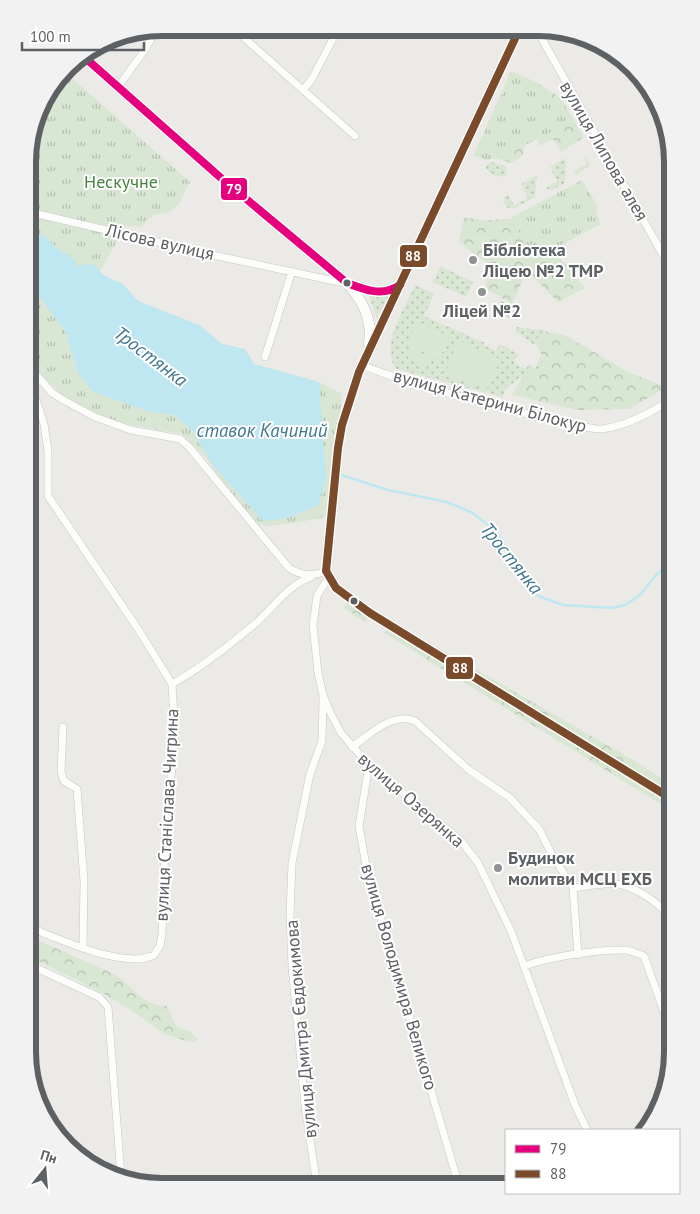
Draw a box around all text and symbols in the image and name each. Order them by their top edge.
scale bar [22,20,145,52]
text: 100 m [30,27,71,46]
street label: вулиця Липова алея [555,77,654,225]
park label: Нескучне [84,170,158,193]
line badge: 79 [220,177,248,201]
text: 79 [226,180,242,198]
street label: Лісова вулиця [103,218,217,265]
place label: Бібліотека Ліцею №2 ТМР [482,238,604,282]
line badge: 88 [399,244,428,268]
text: 88 [405,247,421,265]
marker: Бібліотека Ліцею №2 ТМР [467,254,479,266]
unlabelled marker [342,278,352,288]
marker: Ліцей №2 [476,286,488,298]
place label: Ліцей №2 [442,299,521,322]
water label: Тростянка [109,321,193,392]
street label: вулиця Катерини Білокур [391,364,589,437]
water label: ставок Качиний [197,418,328,442]
water label: Тростянка [476,517,549,600]
unlabelled marker [349,596,359,606]
line badge: 88 [445,656,474,680]
text: 88 [452,659,468,677]
street label: вулиця Станіслава Чигрина [149,708,184,922]
street label: вулиця Озерянка [353,747,469,852]
place label: Будинок молитви МСЦ ЕХБ [508,846,652,890]
street label: вулиця Володимира Великого [356,861,443,1093]
marker: Будинок молитви МСЦ ЕХБ [492,862,504,874]
street label: вулиця Дмитра Євдокимова [279,919,322,1139]
legend [505,1129,680,1194]
text: 79 [550,1139,566,1158]
north arrow [20,1144,70,1194]
text: Пн [38,1146,59,1168]
text: 88 [550,1164,566,1183]

